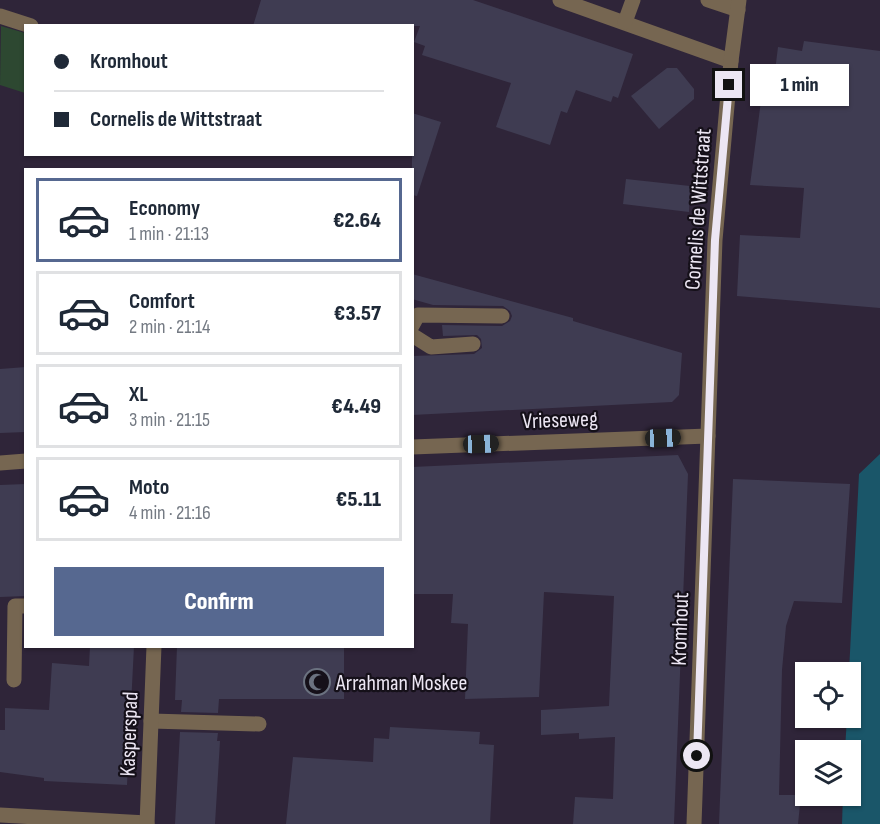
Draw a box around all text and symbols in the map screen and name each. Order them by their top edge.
text: Kromhout [90,48,168,75]
callout: 1 min [750,64,849,106]
route end [715,71,742,98]
text: 1 min [780,73,819,97]
text: Cornelis de Wittstraat [90,106,262,133]
street label: Cornelis de Wittstraat [679,127,718,291]
icon: car [57,193,111,247]
text: Economy [129,195,200,222]
text: €2.64 [333,207,381,234]
text: 1 min · 21:13 [129,222,209,246]
icon: car [57,286,111,340]
text: Comfort [129,288,195,315]
text: €3.57 [334,300,381,327]
text: 2 min · 21:14 [129,315,210,339]
icon: car [57,379,111,433]
text: XL [129,381,148,408]
text: €4.49 [331,393,381,420]
street label: Vrieseweg [522,406,598,435]
text: 3 min · 21:15 [129,408,210,432]
car [645,428,681,448]
car [463,434,499,454]
icon: car [57,472,111,526]
text: Moto [129,474,169,501]
text: €5.11 [336,486,381,513]
text: 4 min · 21:16 [129,501,211,525]
button: Confirm [54,567,384,636]
street label: Kromhout [666,592,695,666]
map controls [795,662,861,806]
button: locate [795,662,861,728]
mosque icon: Arrahman Moskee [302,667,332,697]
place label: Arrahman Moskee [335,670,467,697]
street label: Kasperspad [115,691,144,777]
button: layers [795,740,861,806]
route start [683,742,710,769]

